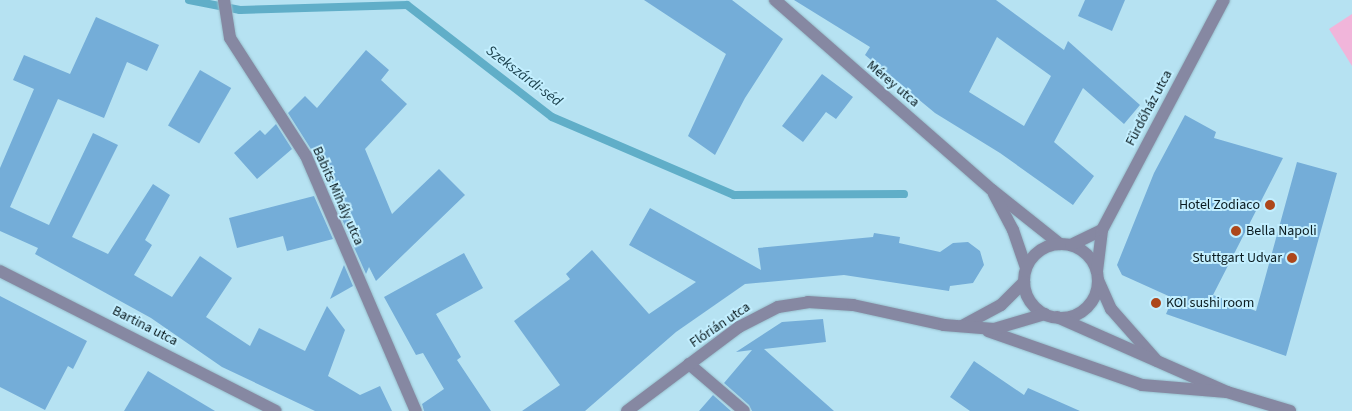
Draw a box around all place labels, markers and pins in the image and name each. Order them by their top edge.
place label: Hotel Zodiaco [1179,197,1260,213]
marker: Hotel Zodiaco [1264,199,1276,211]
place label: Bella Napoli [1246,223,1317,239]
marker: Bella Napoli [1230,225,1242,237]
place label: Stuttgart Udvar [1192,250,1282,266]
marker: Stuttgart Udvar [1286,252,1298,264]
place label: KOI sushi room [1166,295,1254,311]
marker: KOI sushi room [1150,297,1162,309]

